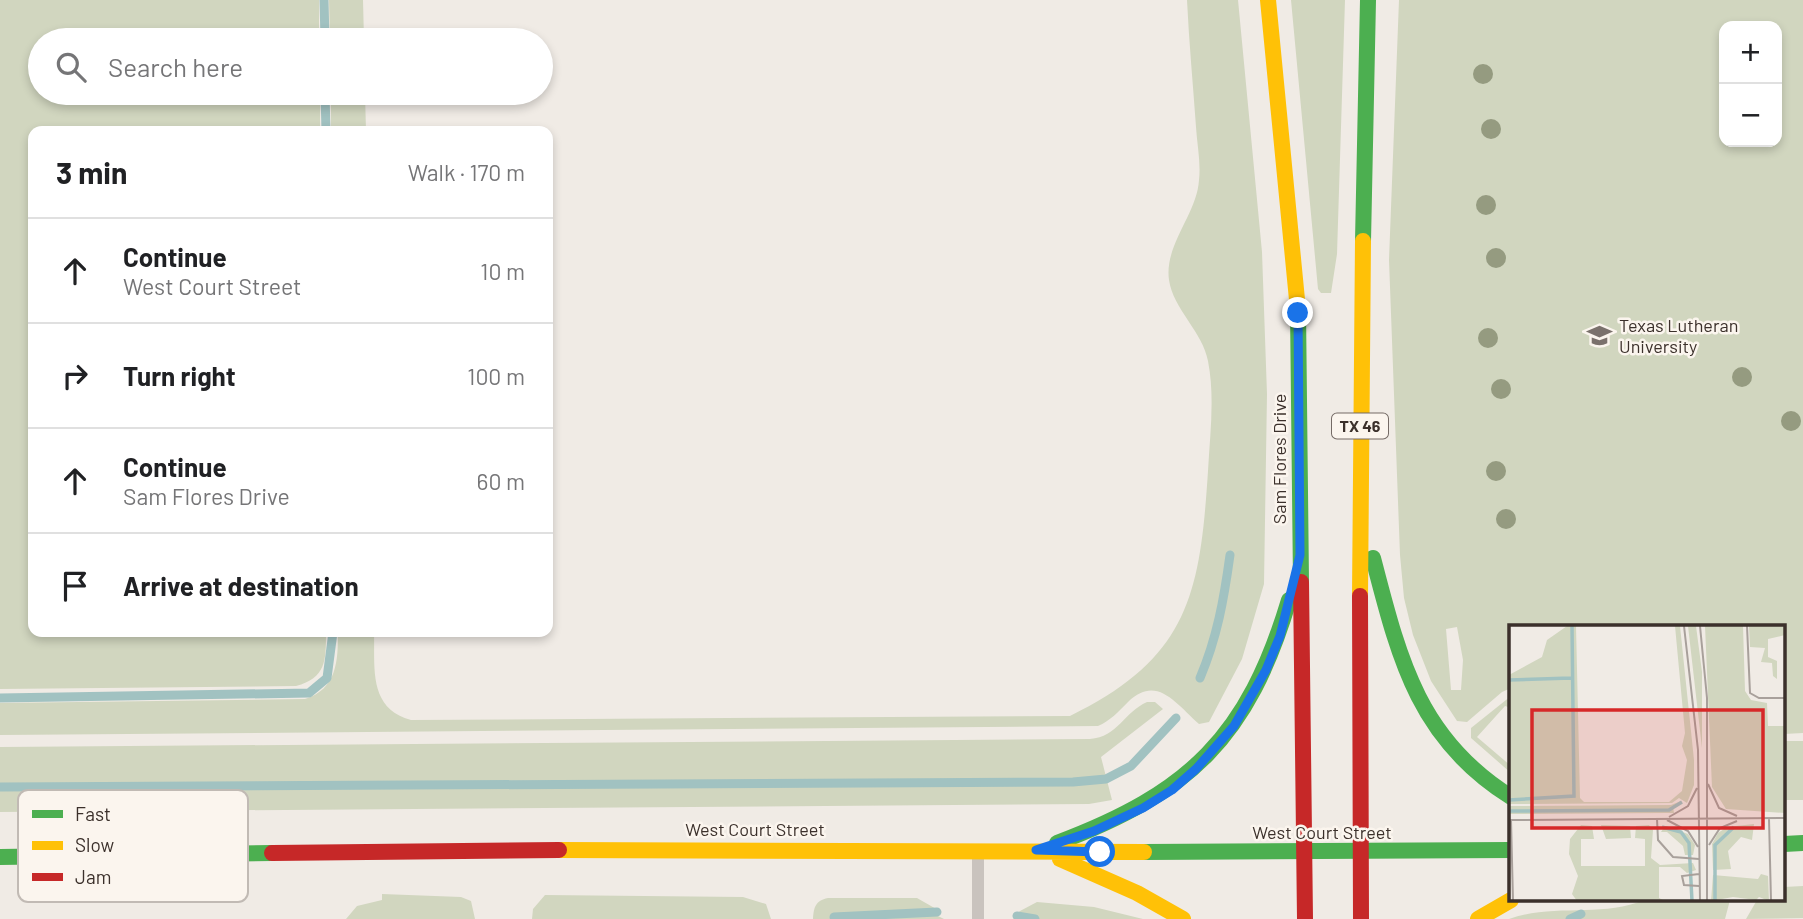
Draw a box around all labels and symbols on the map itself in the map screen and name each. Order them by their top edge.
route end [1282,297,1313,328]
place label: Texas Lutheran University [1619,314,1738,357]
school or university icon: Texas Lutheran University [1585,322,1613,350]
street label: Sam Flores Drive [1268,394,1290,524]
road number: TX 46 [1332,414,1388,438]
inset map [1509,625,1786,902]
legend [18,790,248,902]
text: Fast [75,802,111,825]
street label: West Court Street [685,818,825,840]
street label: West Court Street [1252,821,1392,843]
text: Slow [75,833,114,856]
route start [1084,836,1115,867]
text: Jam [75,865,111,888]

